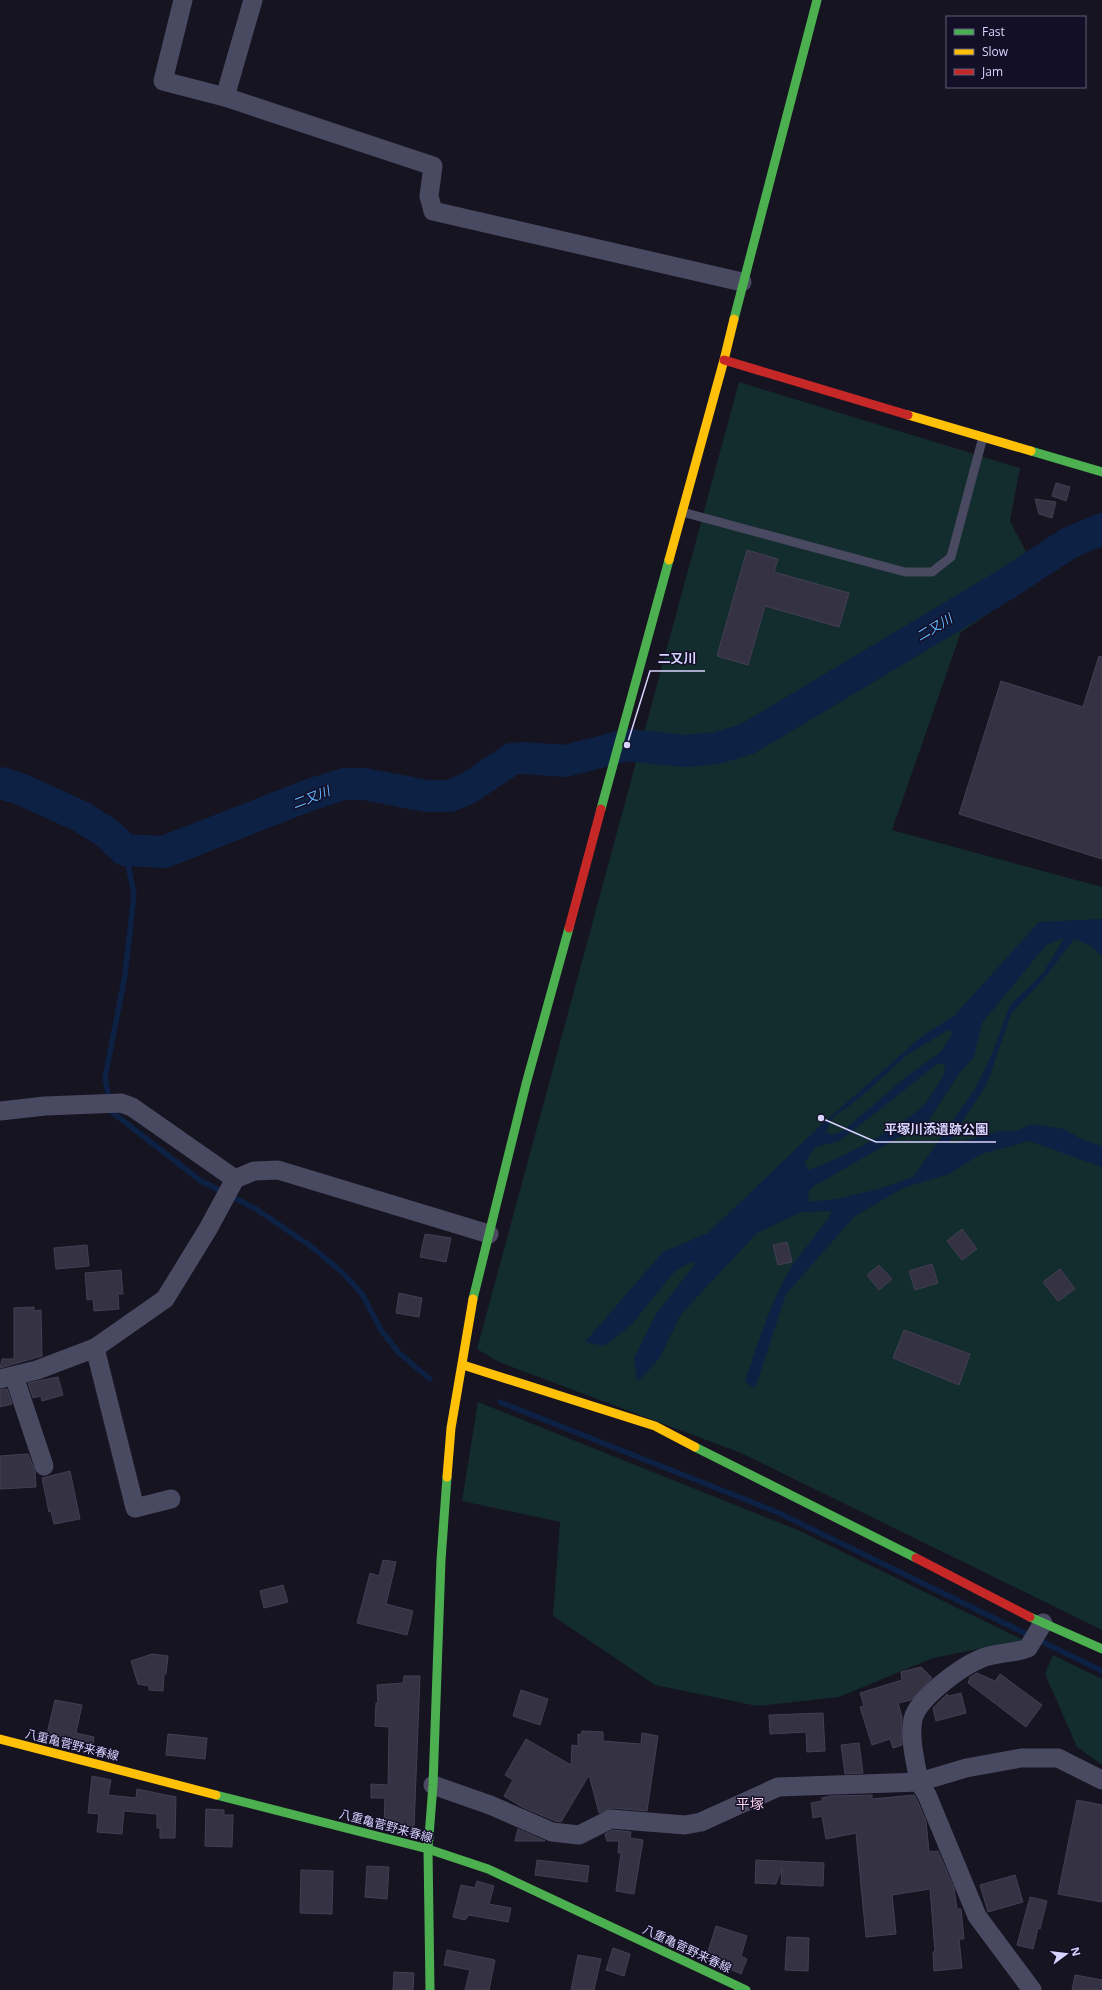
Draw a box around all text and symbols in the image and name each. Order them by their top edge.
legend [946,16,1086,88]
text: Fast [982,23,1005,40]
text: Slow [982,43,1009,60]
text: Jam [981,63,1003,80]
water label: 二又川 [913,608,957,645]
callout: 二又川 [650,646,705,671]
text: 二又川 [657,649,697,667]
water label: 二又川 [290,781,334,812]
callout: 平塚川添遺跡公園 [876,1117,996,1142]
text: 平塚川添遺跡公園 [884,1120,988,1138]
street label: 八重亀菅野来春線 [23,1725,121,1764]
district label: 平塚 [736,1794,764,1813]
street label: 八重亀菅野来春線 [338,1805,435,1846]
street label: 八重亀菅野来春線 [640,1921,734,1977]
north arrow [1046,1934,1086,1974]
text: N [1068,1945,1085,1958]

